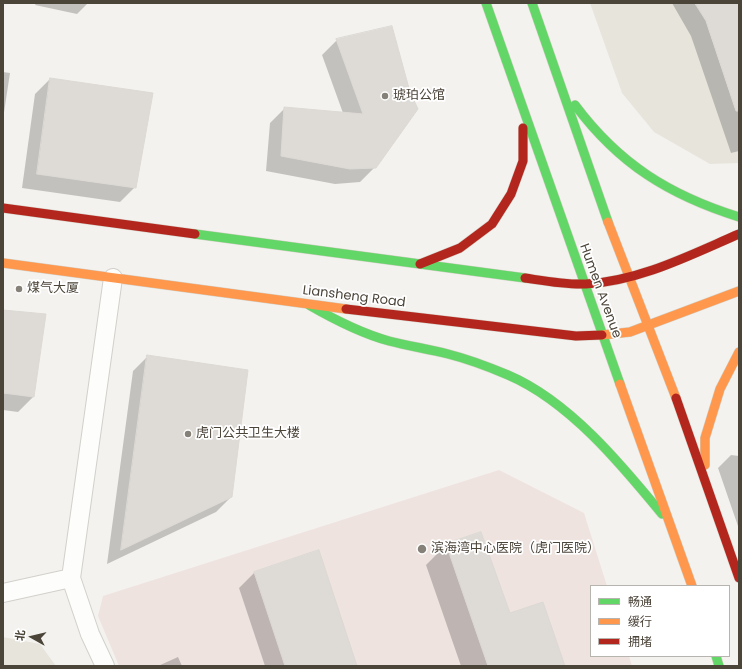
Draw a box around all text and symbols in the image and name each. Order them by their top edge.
place label: 琥珀公馆 [393,88,445,104]
marker: 琥珀公馆 [380,91,390,101]
street label: Humen Avenue [576,242,624,340]
place label: 煤气大厦 [27,281,79,297]
street label: Liansheng Road [302,283,406,311]
marker: 煤气大厦 [14,284,24,294]
place label: 虎门公共卫生大楼 [196,426,300,442]
marker: 虎门公共卫生大楼 [183,429,193,439]
place label: 滨海湾中心医院（虎门医院） [431,541,600,557]
marker: 滨海湾中心医院（虎门医院） [416,543,428,555]
legend [590,585,730,657]
text: 畅通 [628,593,652,610]
text: 缓行 [628,613,652,630]
north arrow [12,617,52,657]
text: 北 [11,629,29,642]
text: 拥堵 [628,633,652,650]

